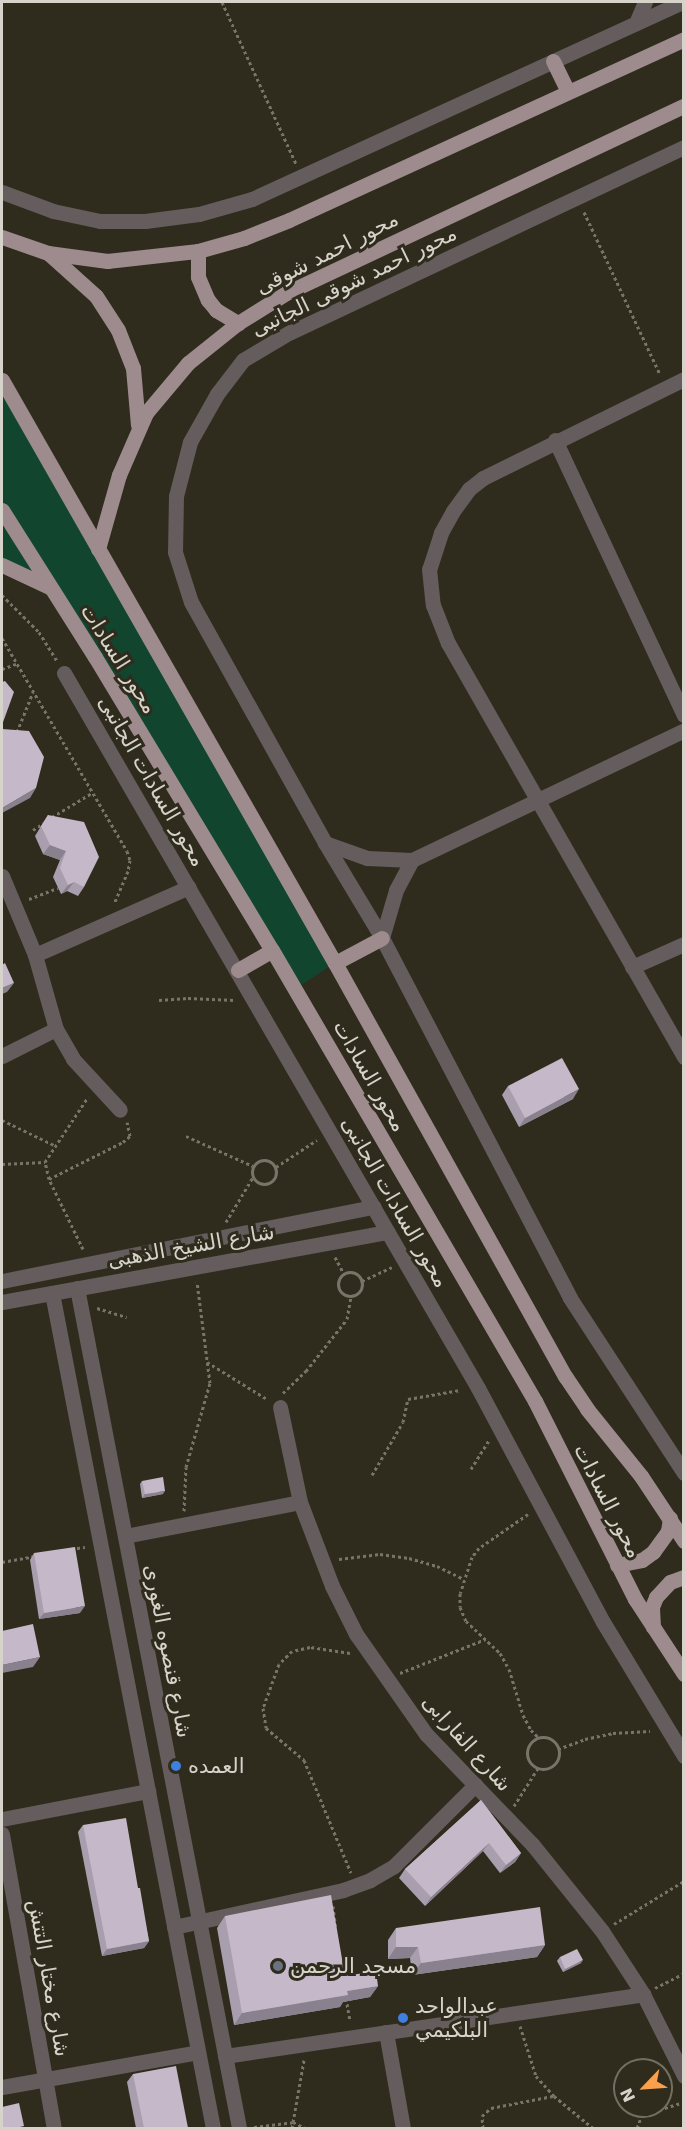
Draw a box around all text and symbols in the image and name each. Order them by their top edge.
street label: محور احمد شوقى [251,206,403,300]
street label: محور احمد شوقى الجانبى [247,220,461,342]
street label: محور السادات [75,599,163,719]
street label: محور السادات الجانبى [93,691,211,871]
street label: محور السادات [328,1016,412,1136]
street label: محور السادات الجانبى [336,1112,454,1292]
street label: شارع الشيخ الذهبى [106,1219,276,1273]
street label: محور السادات [568,1440,648,1562]
street label: شارع قنصوه الغورى [139,1562,197,1740]
street label: شارع الفارابى [417,1689,517,1797]
place label: العمده [188,1753,245,1779]
marker: العمده [169,1759,183,1773]
street label: شارع مختار التتش [23,1897,75,2059]
place label: مسجد الرحمن [290,1953,416,1979]
marker: مسجد الرحمن [271,1959,285,1973]
place label: عبدالواحد البلكيمي [415,1993,498,2043]
marker: عبدالواحد البلكيمي [396,2011,410,2025]
north arrow [613,2058,673,2118]
text: N [617,2085,639,2105]

